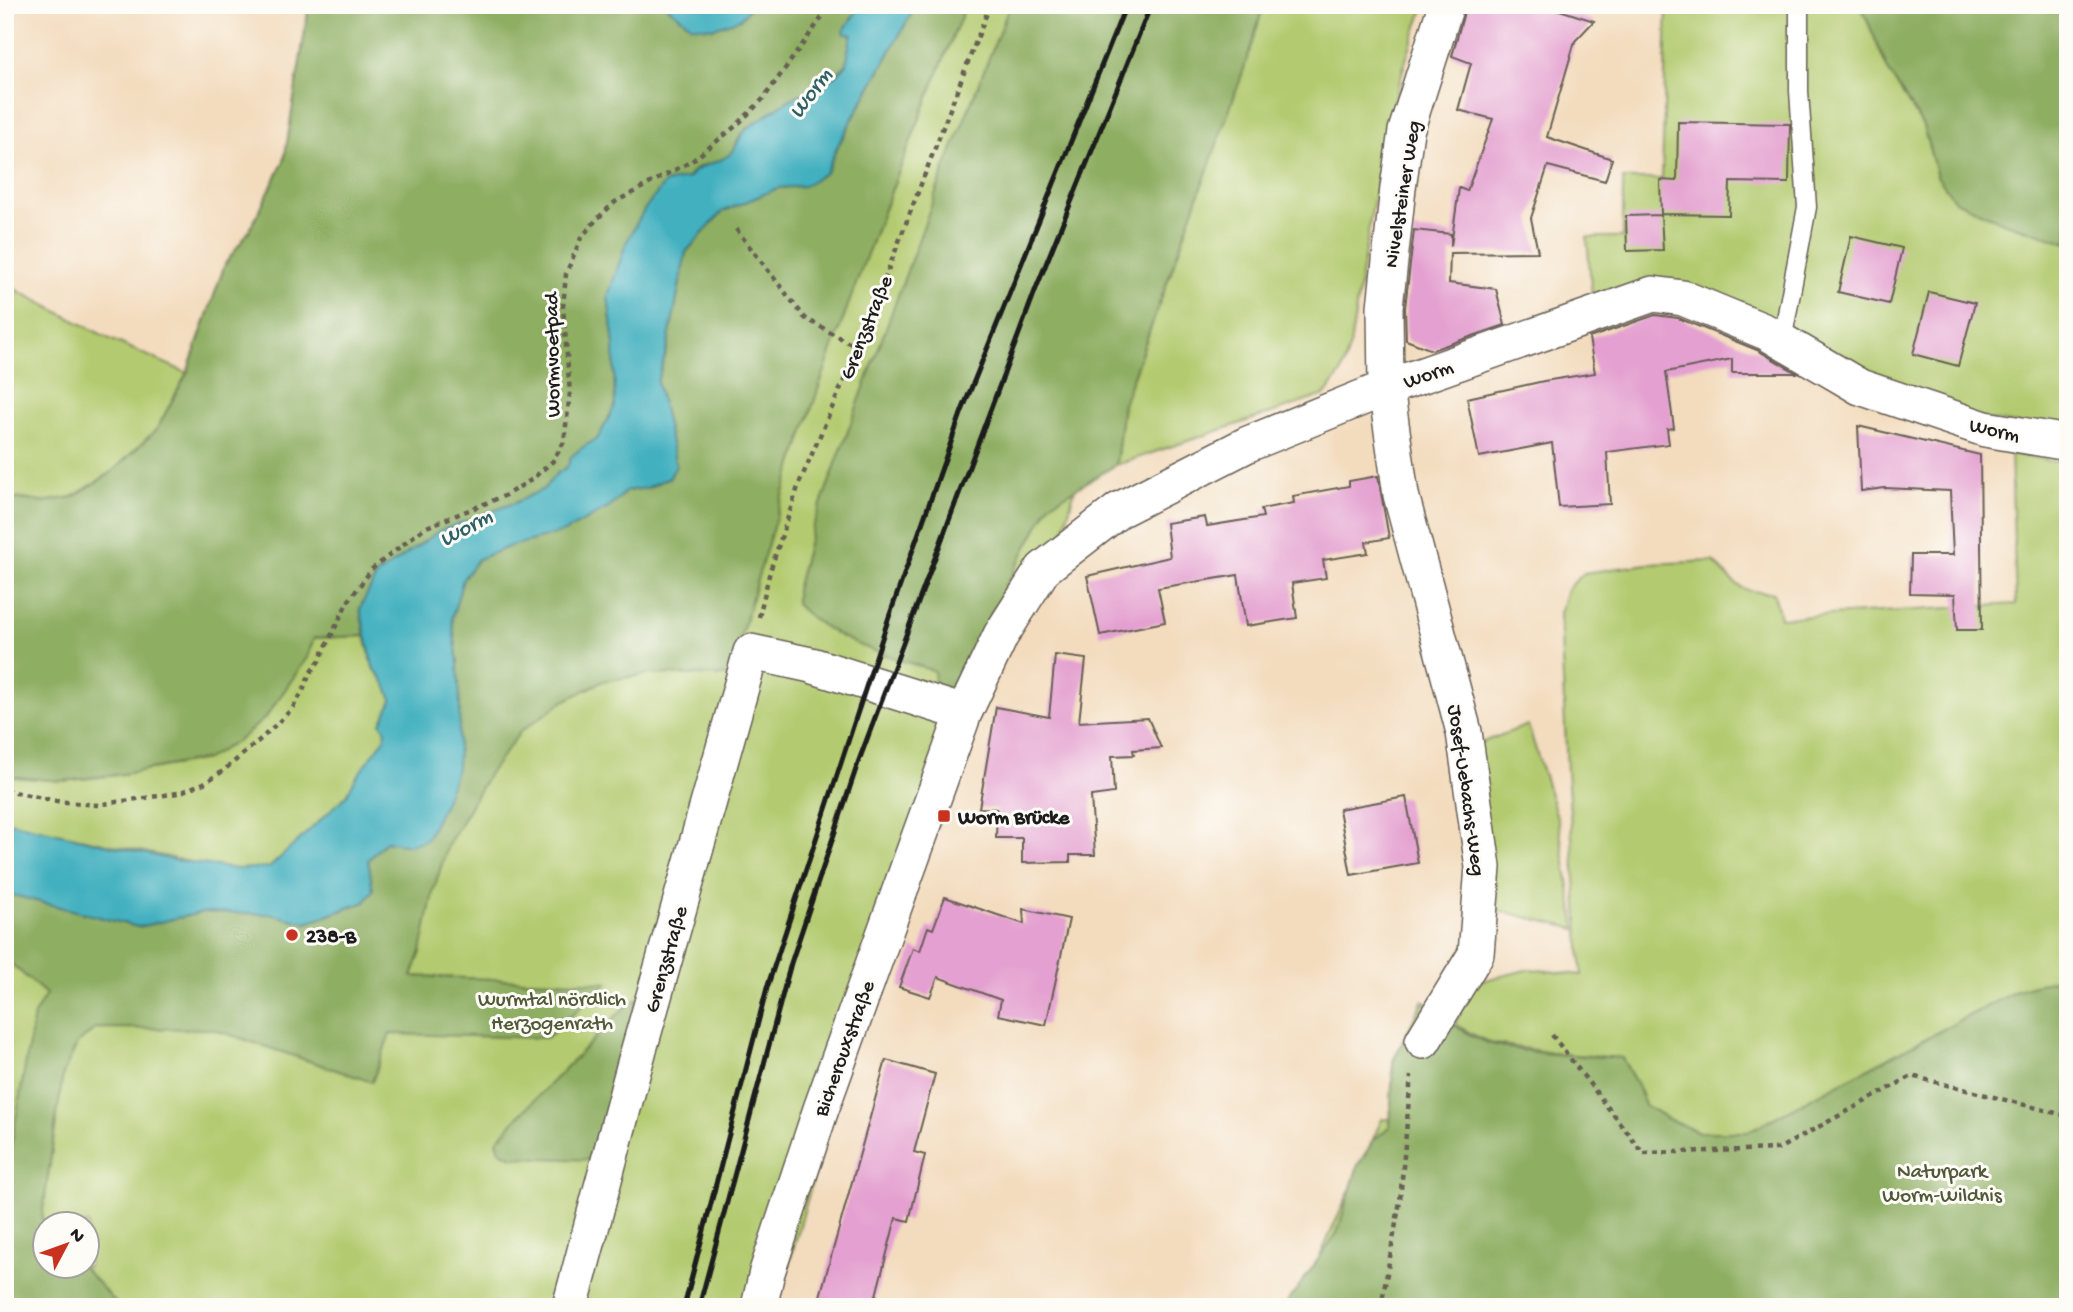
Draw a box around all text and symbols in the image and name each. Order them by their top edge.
water label: Worm [784,63,840,125]
street label: Nivelsteiner Weg [1380,119,1428,270]
street label: Grenzstraße [836,272,901,384]
street label: Wormvoetpad [541,291,568,418]
street label: Worm [1401,356,1457,396]
street label: Worm [1967,414,2022,450]
water label: Worm [436,504,498,554]
street label: Josef-Uebachs-Weg [1440,703,1489,878]
place label: Worm Brücke [957,807,1071,832]
marker: Worm Brücke [936,808,952,824]
street label: Grenzstraße [641,903,696,1016]
place label: 238-B [306,926,357,951]
marker: 238-B [284,927,300,943]
street label: Bicherouxstraße [810,977,883,1121]
park label: Wurmtal nördlich Herzogenrath [478,989,626,1038]
park label: Naturpark Worm-Wildnis [1882,1161,2003,1210]
north arrow [32,1210,102,1280]
text: N [63,1224,89,1248]

